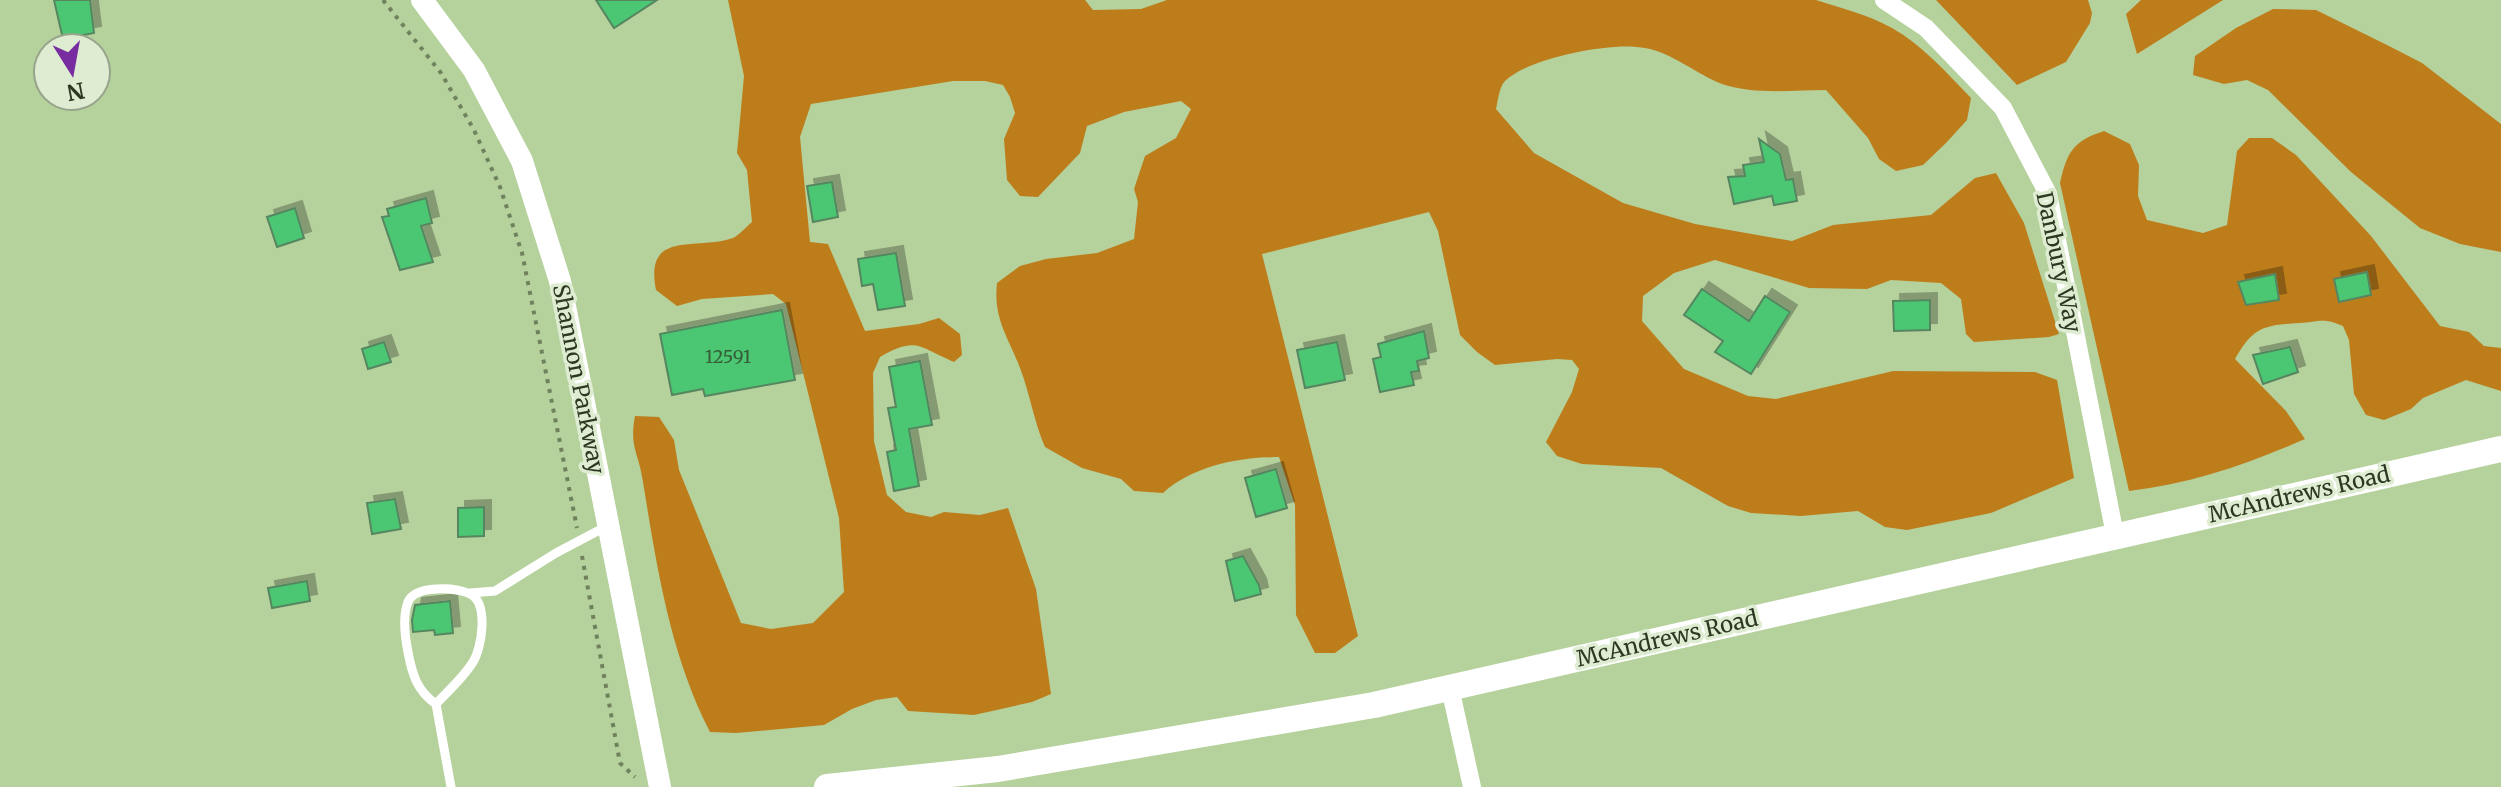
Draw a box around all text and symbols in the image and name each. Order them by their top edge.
north arrow [32,32,112,112]
text: N [64,76,87,107]
street label: Danbury Way [2030,189,2088,335]
street label: Shannon Parkway [547,282,611,476]
house number: 12591 [705,345,751,368]
street label: McAndrews Road [2206,460,2392,528]
street label: McAndrews Road [1574,604,1760,672]

